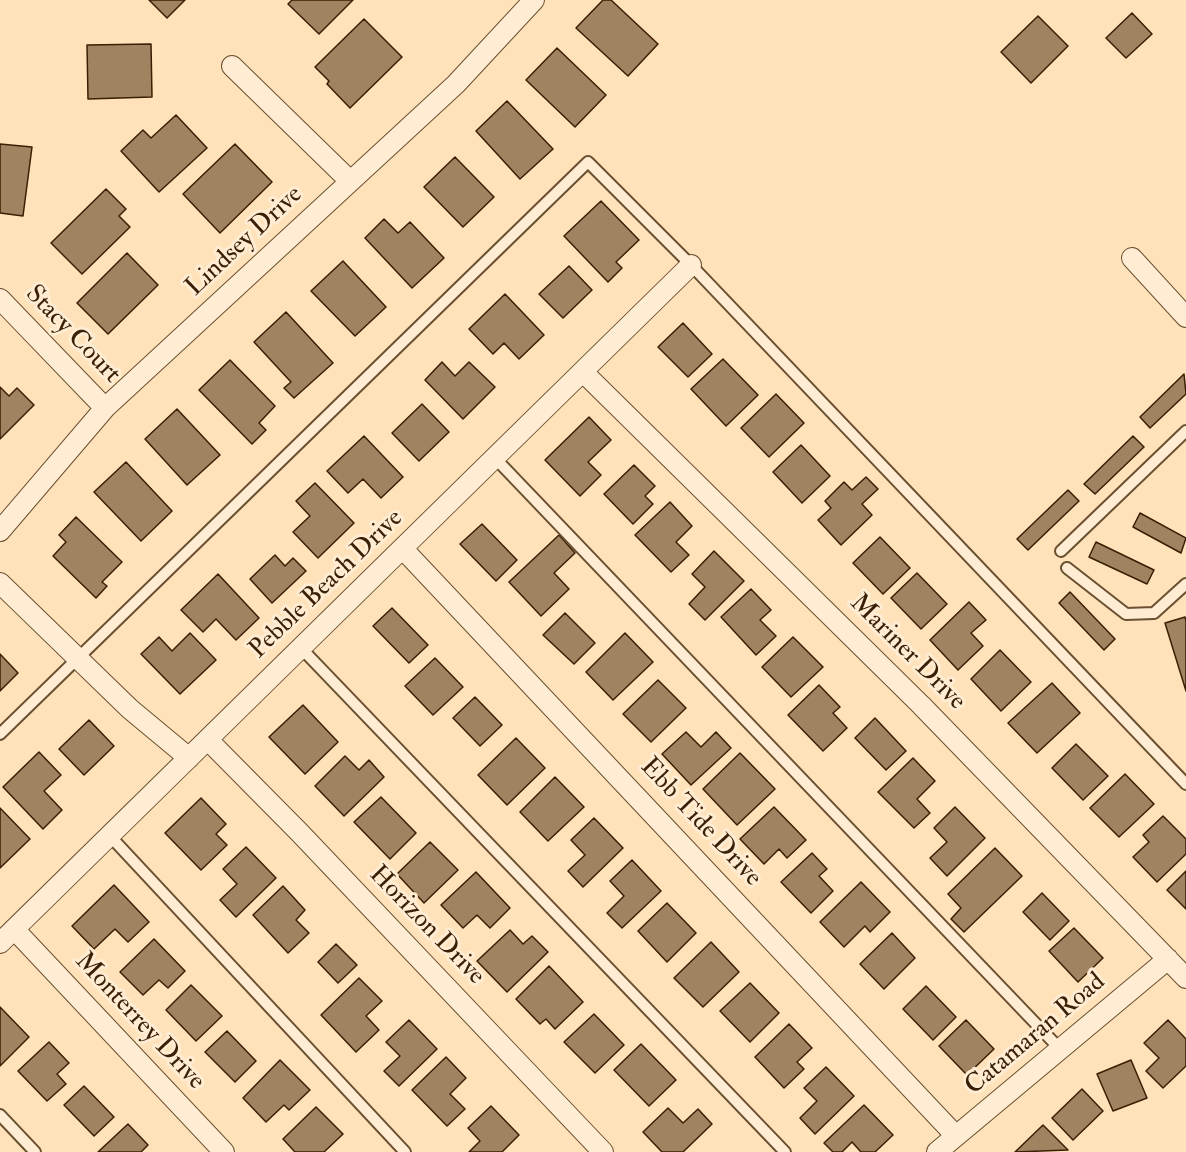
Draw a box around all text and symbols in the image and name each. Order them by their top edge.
street label: Lindsey Drive [180,180,310,304]
street label: Stacy Court [18,280,126,390]
street label: Pebble Beach Drive [244,504,410,666]
street label: Mariner Drive [842,588,972,718]
street label: Ebb Tide Drive [633,752,767,894]
street label: Horizon Drive [361,860,491,992]
street label: Monterrey Drive [67,947,211,1097]
street label: Catamaran Road [960,967,1112,1103]

